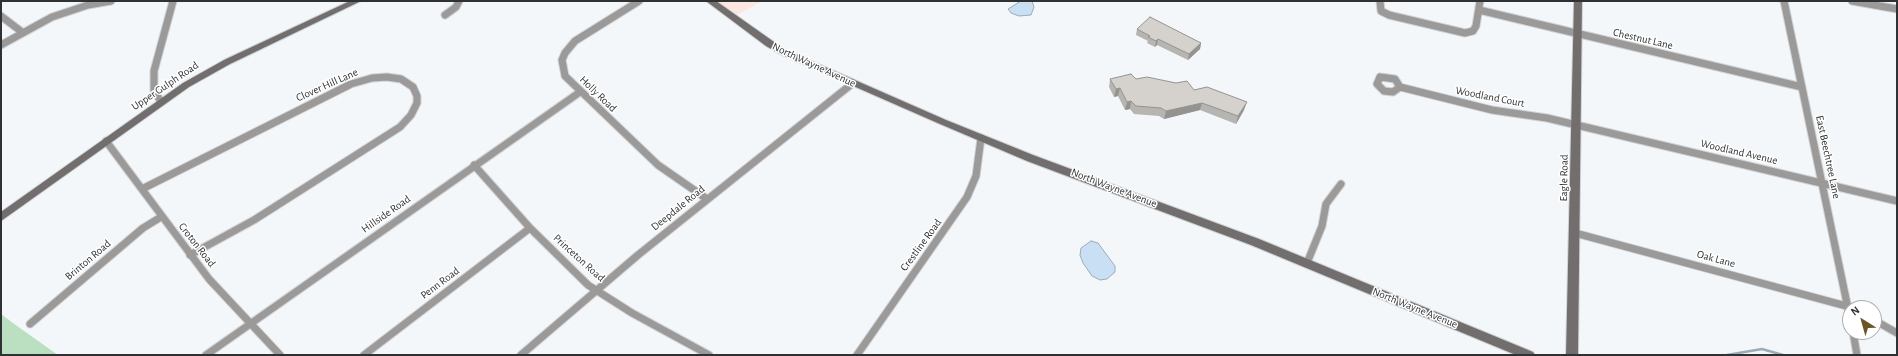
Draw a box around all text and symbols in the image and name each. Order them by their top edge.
street label: Chestnut Lane [1612,26,1674,52]
street label: North Wayne Avenue [770,40,858,90]
street label: Upper Gulph Road [129,59,201,113]
street label: Clover Hill Lane [294,65,360,105]
street label: Holly Road [577,73,619,115]
street label: Woodland Court [1454,84,1526,110]
street label: East Beechtree Lane [1813,114,1843,200]
street label: Woodland Avenue [1699,137,1779,167]
street label: Eagle Road [1557,154,1571,202]
street label: North Wayne Avenue [1069,166,1159,210]
street label: Deepdale Road [649,182,707,234]
street label: Hillside Road [359,192,413,236]
street label: Crestline Road [898,216,944,274]
street label: Croton Road [176,220,218,270]
street label: Princeton Road [551,231,607,285]
street label: Brinton Road [62,237,114,283]
street label: Oak Lane [1695,248,1737,270]
street label: Penn Road [418,264,462,302]
street label: North Wayne Avenue [1370,285,1460,331]
north arrow [1842,300,1882,340]
text: N [1849,304,1861,318]

